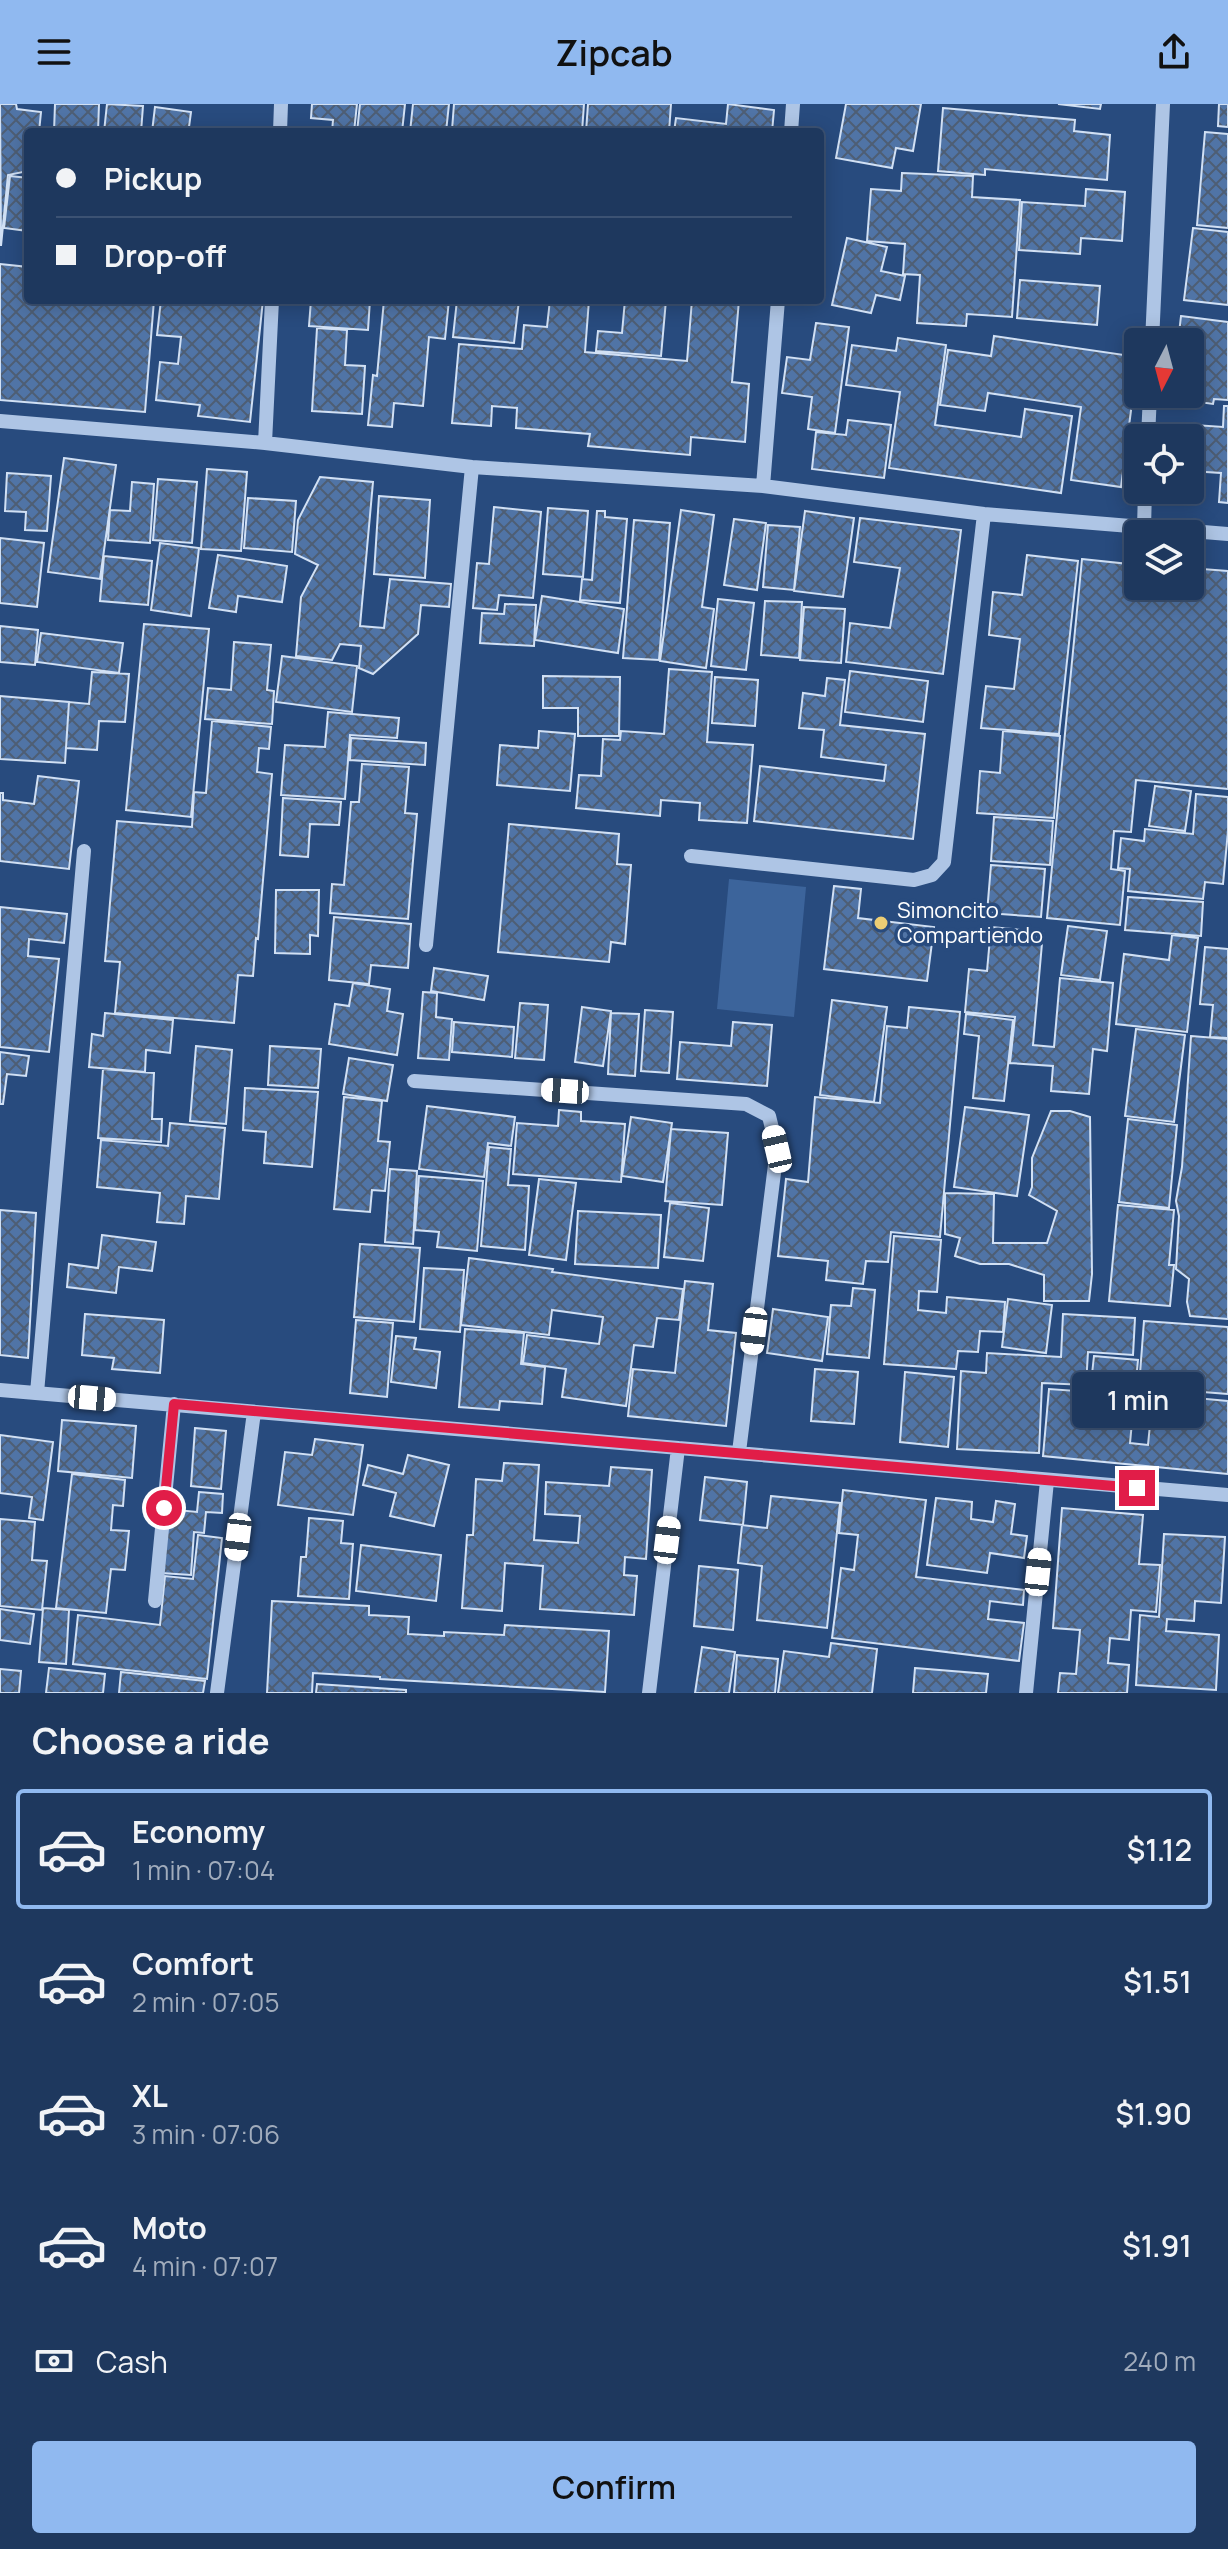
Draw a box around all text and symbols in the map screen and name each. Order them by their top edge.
text: Zipcab [555,28,673,77]
icon: menu [32,30,76,74]
icon: share [1152,30,1196,74]
text: Pickup [104,158,202,199]
text: Drop-off [104,235,226,276]
north arrow [1124,328,1204,408]
map controls [1124,328,1204,600]
button: locate [1124,424,1204,504]
button: layers [1124,520,1204,600]
place label: Simoncito Compartiendo [897,895,1043,950]
marker: Simoncito Compartiendo [872,914,890,932]
car [540,1077,590,1105]
car [760,1123,794,1175]
car [739,1306,769,1356]
callout: 1 min [1071,1372,1203,1428]
text: 1 min [1107,1382,1169,1418]
car [67,1384,117,1412]
route end [1119,1470,1155,1506]
route start [146,1490,182,1526]
car [223,1512,253,1562]
car [652,1515,682,1565]
car [1024,1547,1052,1597]
text: Choose a ride [32,1716,270,1765]
text: Economy [132,1811,265,1852]
icon: car [36,1813,108,1885]
text: $1.12 [1127,1829,1192,1870]
text: 1 min · 07:04 [132,1852,275,1888]
text: Comfort [132,1943,254,1984]
icon: car [36,1945,108,2017]
text: $1.51 [1123,1961,1192,2002]
text: 2 min · 07:05 [132,1984,279,2020]
text: XL [132,2075,168,2116]
icon: car [36,2077,108,2149]
text: $1.90 [1116,2093,1192,2134]
text: 3 min · 07:06 [132,2116,280,2152]
text: Moto [132,2207,207,2248]
icon: car [36,2209,108,2281]
text: $1.91 [1122,2225,1192,2266]
text: 4 min · 07:07 [132,2248,278,2284]
icon: cash [32,2339,76,2383]
text: Cash [96,2341,168,2382]
text: 240 m [1123,2343,1196,2379]
button: Confirm [32,2441,1196,2533]

